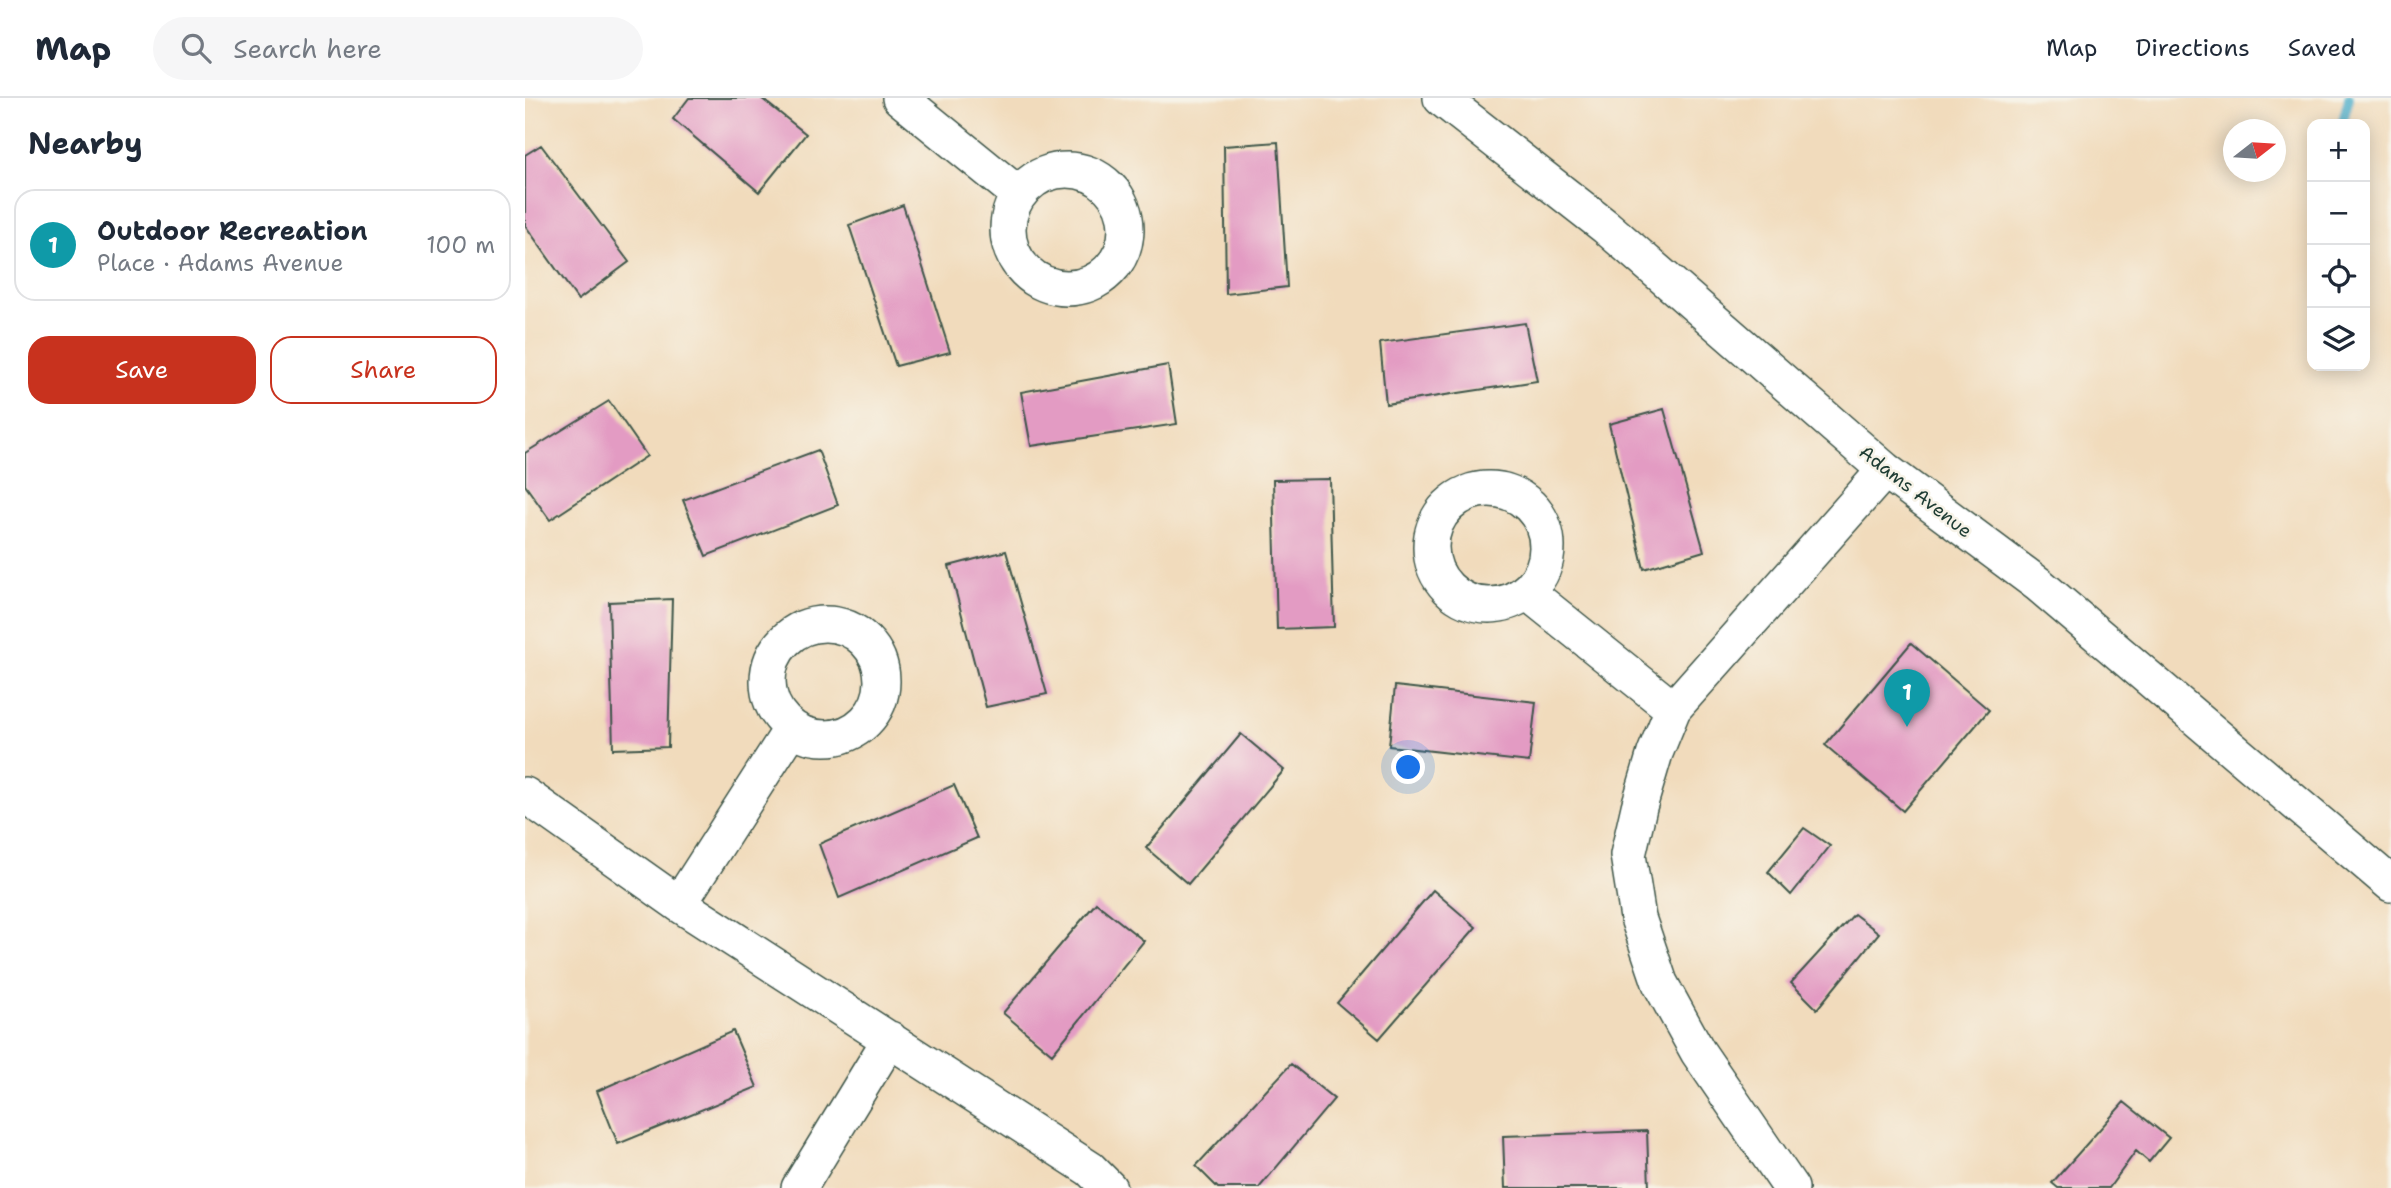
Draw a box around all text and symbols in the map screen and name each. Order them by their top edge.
search box [153,17,643,80]
text: Map [35,26,111,71]
icon: search [177,29,215,67]
text: Search here [233,31,382,66]
text: Map [2046,32,2097,64]
text: Directions [2135,32,2250,64]
text: Saved [2288,32,2356,64]
north arrow [2223,119,2286,182]
map controls [2307,119,2370,371]
button: + [2307,119,2370,182]
text: Nearby [28,123,143,164]
button: − [2307,182,2370,245]
text: Outdoor Recreation [97,213,367,248]
text: 1 [48,230,58,260]
text: 100 m [426,230,495,260]
button: locate [2307,245,2370,308]
text: Place · Adams Avenue [97,248,343,278]
button: layers [2307,308,2370,371]
button: Save [28,336,256,404]
button: Share [270,336,497,404]
street label: Adams Avenue [1854,439,1977,543]
pin: 1 [1884,669,1930,727]
your location [1391,750,1425,784]

